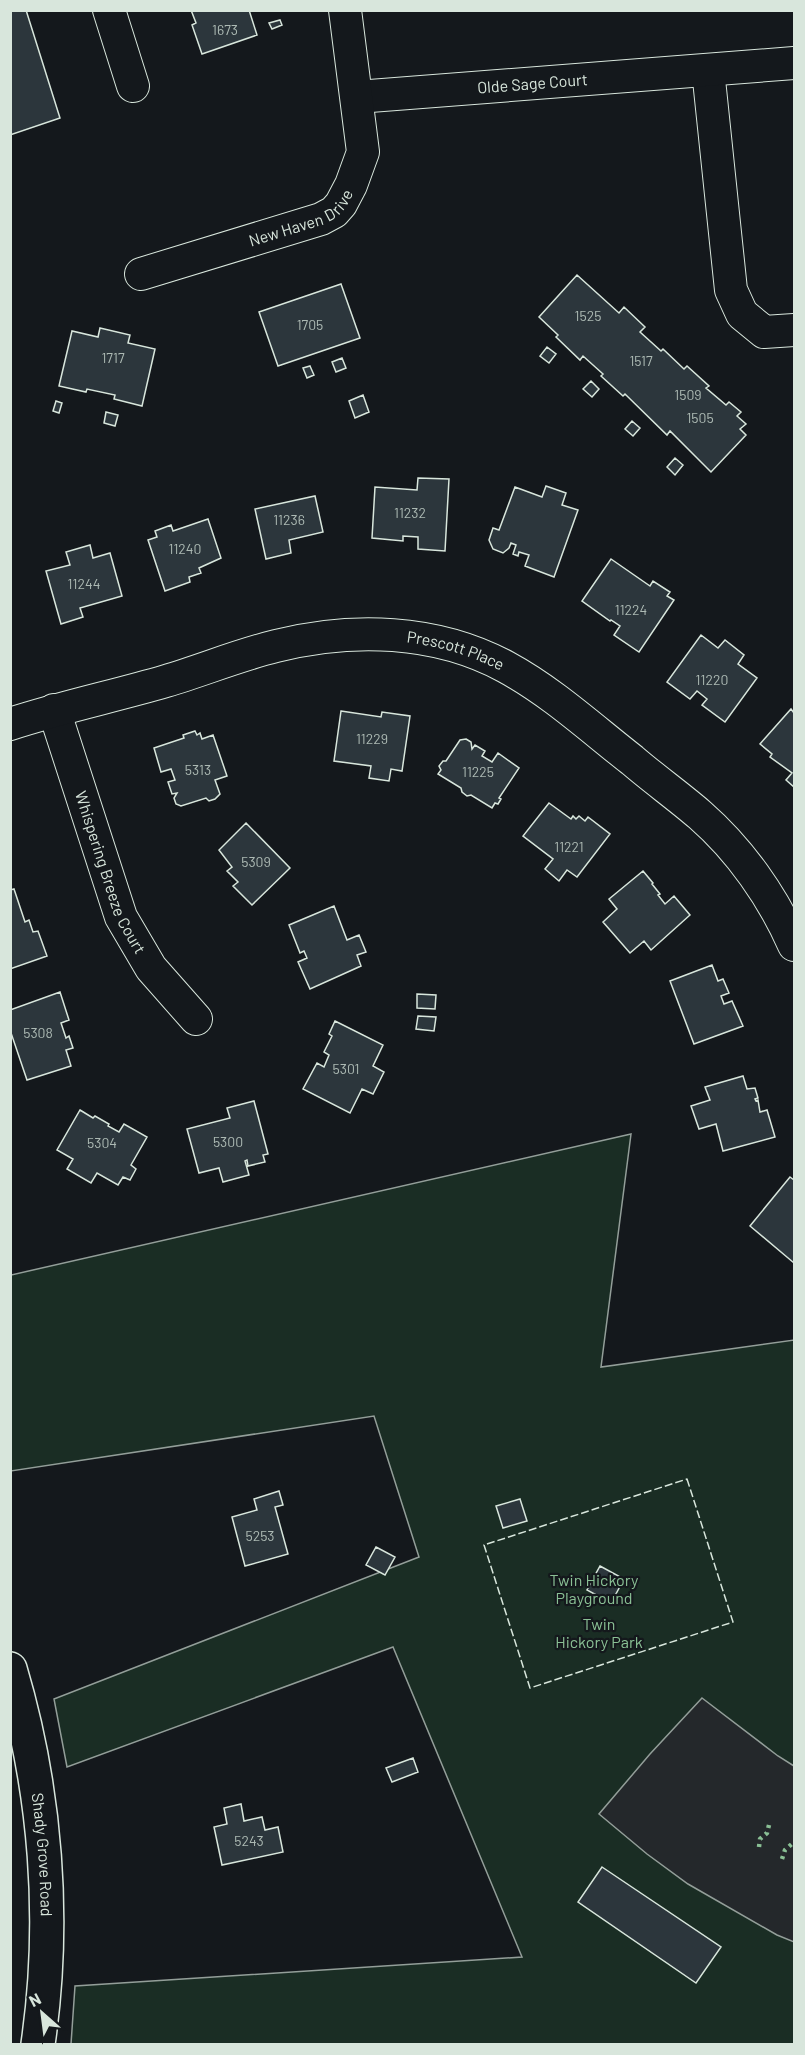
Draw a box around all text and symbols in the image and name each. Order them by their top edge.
house number: 1673 [212,21,238,38]
street label: Olde Sage Court [476,69,588,97]
street label: New Haven Drive [246,186,356,250]
house number: 1525 [575,307,601,324]
house number: 1705 [297,316,323,333]
house number: 1717 [101,349,125,366]
house number: 1517 [629,352,653,369]
house number: 1509 [674,386,702,403]
house number: 1505 [686,409,714,426]
house number: 11232 [394,504,426,521]
house number: 11236 [273,511,305,528]
house number: 11240 [169,540,201,557]
house number: 11244 [68,575,100,592]
house number: 11224 [615,601,647,618]
street label: Prescott Place [406,626,508,674]
house number: 11220 [696,671,728,688]
house number: 11229 [356,730,388,747]
house number: 5313 [185,761,211,778]
house number: 11225 [462,763,494,780]
street label: Whispering Breeze Court [72,788,150,957]
house number: 11221 [554,838,584,855]
house number: 5309 [241,853,271,870]
house number: 5308 [23,1024,53,1041]
house number: 5301 [333,1060,359,1077]
house number: 5300 [213,1133,243,1150]
house number: 5304 [87,1134,117,1151]
house number: 5253 [245,1527,275,1544]
park label: Twin Hickory Playground [550,1570,639,1607]
park label: Twin Hickory Park [555,1614,643,1651]
street label: Shady Grove Road [28,1792,57,1917]
house number: 5243 [234,1832,264,1849]
north arrow [12,1983,72,2043]
text: N [26,1988,44,2010]

